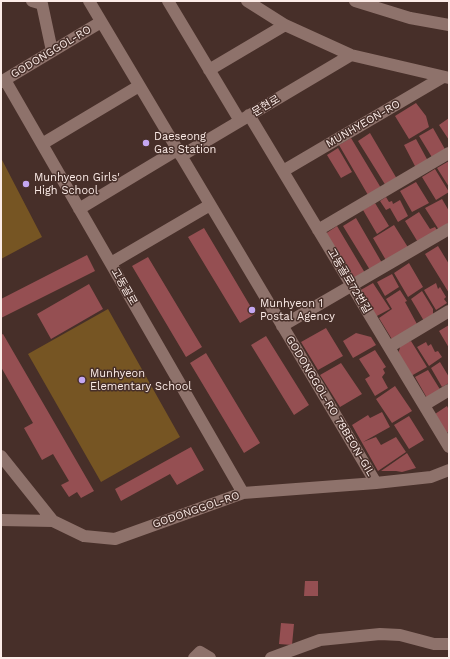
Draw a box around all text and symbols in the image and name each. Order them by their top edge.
street label: GODONGGOL-RO [8,23,94,81]
street label: 문현로 [250,93,282,119]
street label: MUNHYEON-RO [323,97,403,151]
place label: Daeseong Gas Station [154,130,216,156]
marker: Daeseong Gas Station [141,138,151,148]
place label: Munhyeon Girls' High School [34,171,120,197]
marker: Munhyeon Girls' High School [21,179,31,189]
street label: 고동골로72번길 [324,246,374,316]
street label: 고동골로 [108,266,140,308]
place label: Munhyeon 1 Postal Agency [260,297,335,323]
marker: Munhyeon 1 Postal Agency [247,305,257,315]
street label: GODONGGOL-RO 78BEON-GIL [283,333,377,479]
place label: Munhyeon Elementary School [90,367,192,393]
marker: Munhyeon Elementary School [77,375,87,385]
street label: GODONGGOL-RO [151,489,241,531]

